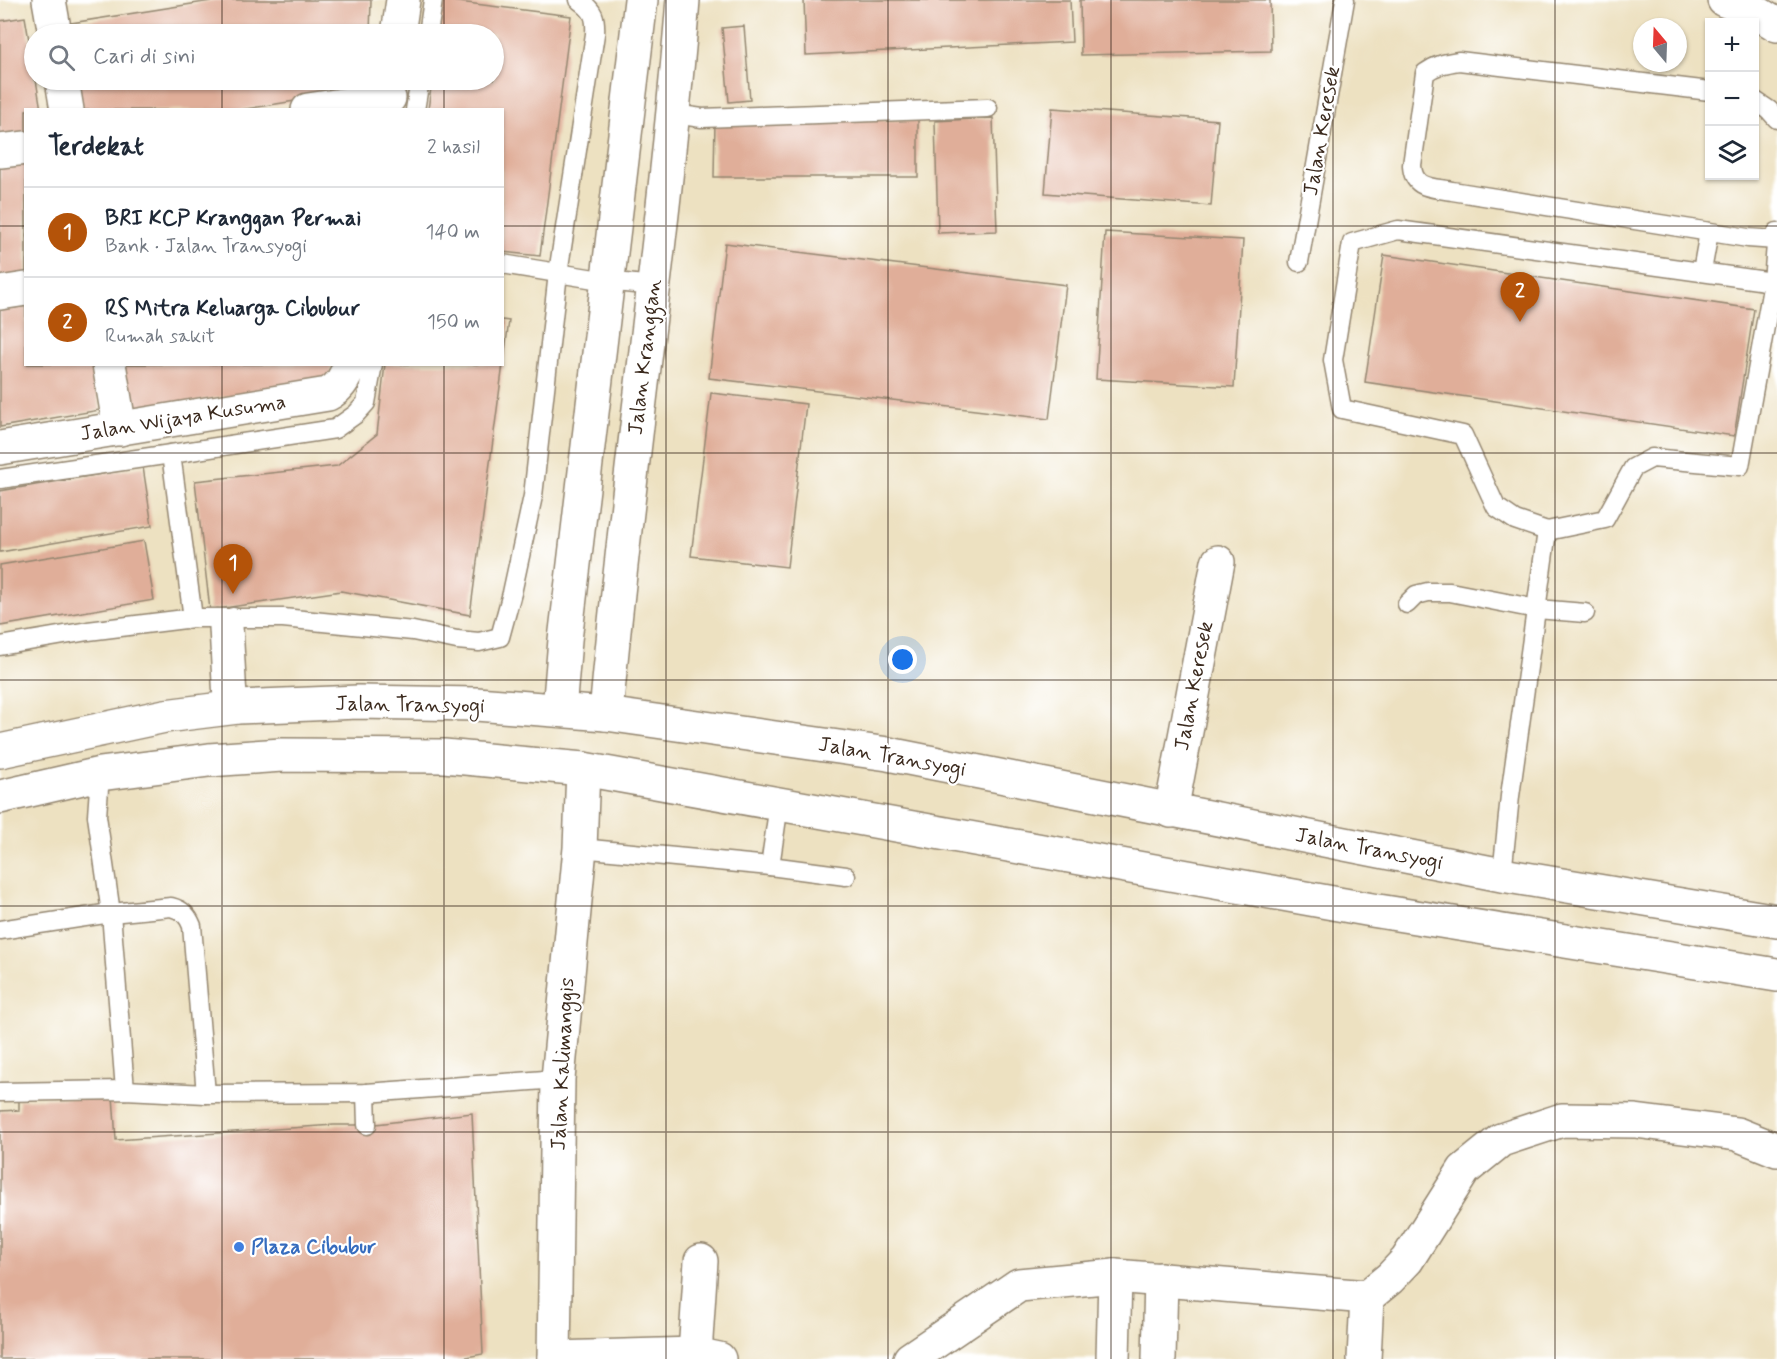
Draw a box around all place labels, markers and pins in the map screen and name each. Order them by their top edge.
pin: 2 [1500,272,1540,322]
pin: 1 [214,544,252,594]
place label: Plaza Cibubur [251,1233,376,1261]
marker: Plaza Cibubur [232,1240,246,1254]

